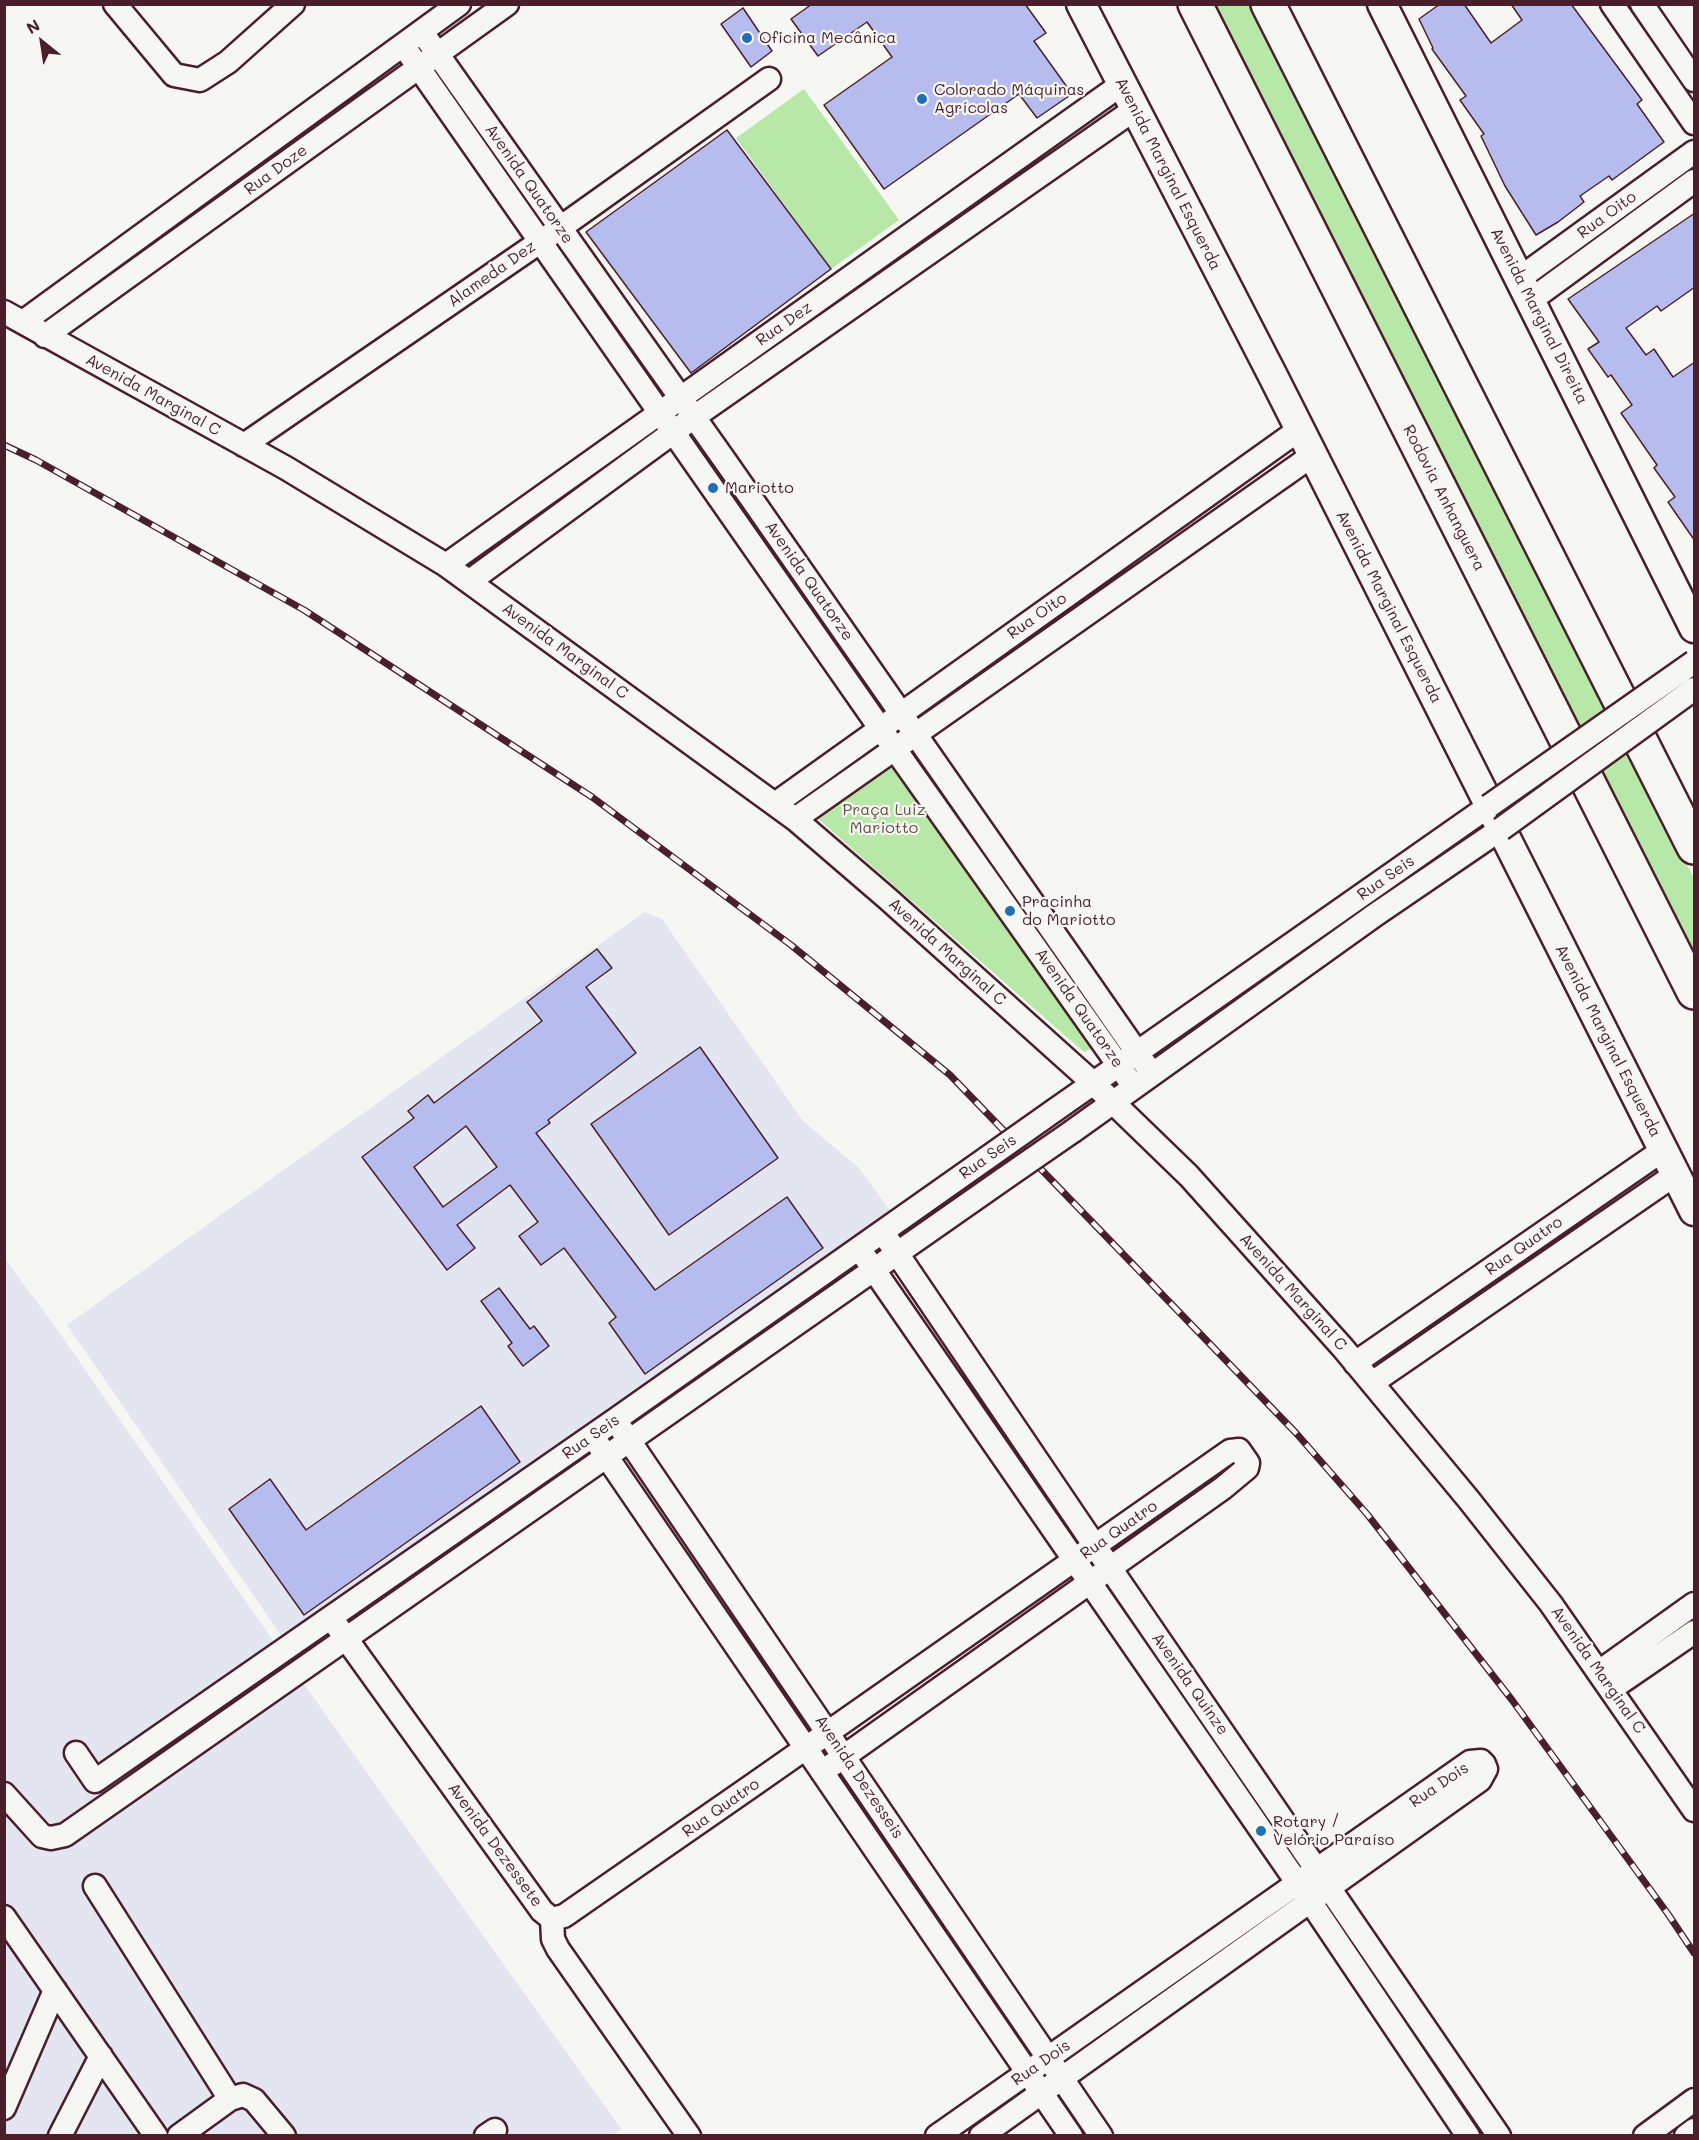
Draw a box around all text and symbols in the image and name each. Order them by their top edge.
north arrow [12,12,72,72]
text: N [22,14,43,38]
place label: Oficina Mecânica [759,28,896,48]
marker: Oficina Mecânica [740,31,754,45]
street label: Avenida Marginal Esquerda [1111,74,1225,274]
place label: Colorado Máquinas Agrícolas [934,80,1084,118]
marker: Colorado Máquinas Agrícolas [915,92,929,106]
street label: Avenida Quatorze [481,121,577,247]
street label: Rua Doze [241,141,311,199]
street label: Rua Oito [1574,187,1640,243]
street label: Avenida Marginal Direita [1486,225,1592,407]
street label: Alameda Dez [444,237,540,311]
street label: Rua Dez [752,298,816,350]
street label: Avenida Marginal C [82,350,224,440]
street label: Rodovia Anhanguera [1399,422,1489,574]
place label: Mariotto [725,478,794,498]
marker: Mariotto [706,481,720,495]
street label: Avenida Marginal Esquerda [1332,507,1446,707]
street label: Avenida Quatorze [761,518,857,644]
street label: Rua Oito [1004,589,1070,643]
street label: Avenida Marginal C [498,599,632,703]
park label: Praça Luiz Mariotto [842,800,926,838]
street label: Rua Seis [1354,851,1418,905]
place label: Pracinha do Mariotto [1022,892,1115,930]
street label: Avenida Marginal C [884,894,1010,1010]
marker: Pracinha do Mariotto [1003,904,1017,918]
street label: Avenida Marginal Esquerda [1551,941,1665,1141]
street label: Avenida Quatorze [1031,945,1127,1071]
street label: Rua Seis [956,1130,1020,1184]
street label: Rua Quatro [1482,1212,1566,1280]
street label: Avenida Marginal C [1235,1229,1351,1355]
street label: Rua Seis [559,1410,623,1464]
street label: Rua Quatro [1077,1496,1161,1564]
street label: Avenida Marginal C [1547,1603,1649,1737]
street label: Avenida Quinze [1148,1629,1232,1739]
street label: Avenida Dezesseis [811,1712,907,1842]
street label: Rua Dois [1406,1758,1472,1812]
street label: Rua Quatro [679,1774,763,1842]
street label: Avenida Dezessete [443,1779,547,1911]
place label: Rotary / Velório Paraíso [1273,1812,1394,1850]
marker: Rotary / Velório Paraíso [1254,1824,1268,1838]
street label: Rua Dois [1008,2036,1074,2090]

